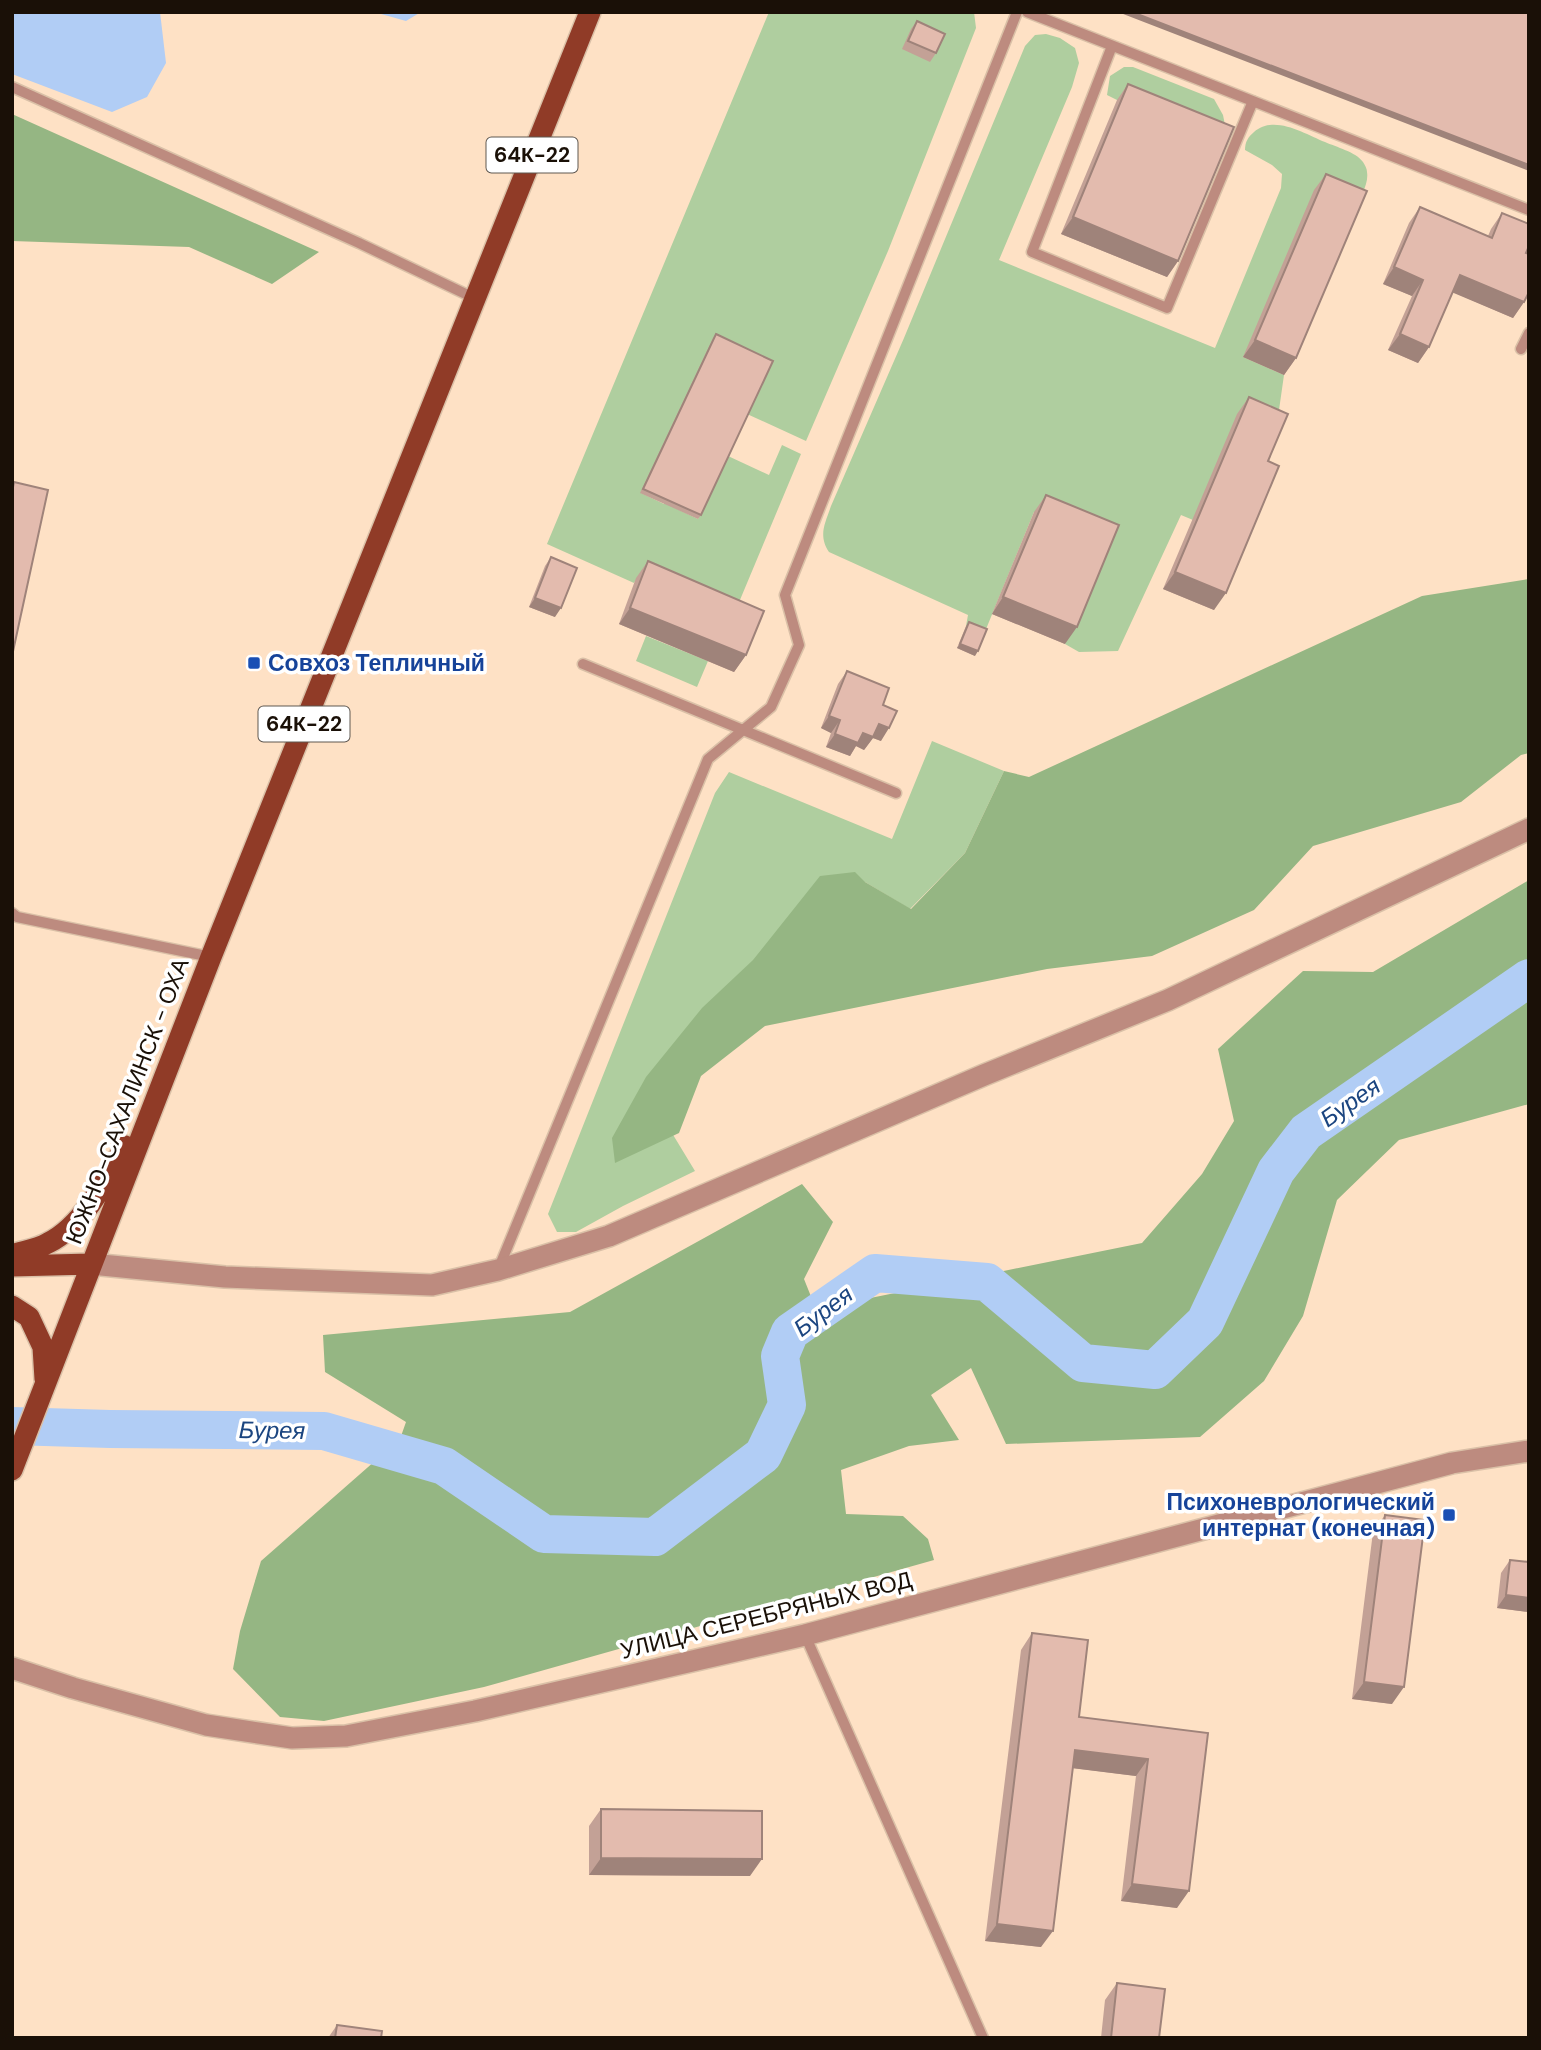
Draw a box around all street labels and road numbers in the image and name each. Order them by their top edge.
road number: 64К-22 [486,138,578,172]
road number: 64К-22 [258,706,350,742]
street label: ЮЖНО-САХАЛИНСК - ОХА [59,953,196,1248]
street label: УЛИЦА СЕРЕБРЯНЫХ ВОД [617,1564,915,1666]

